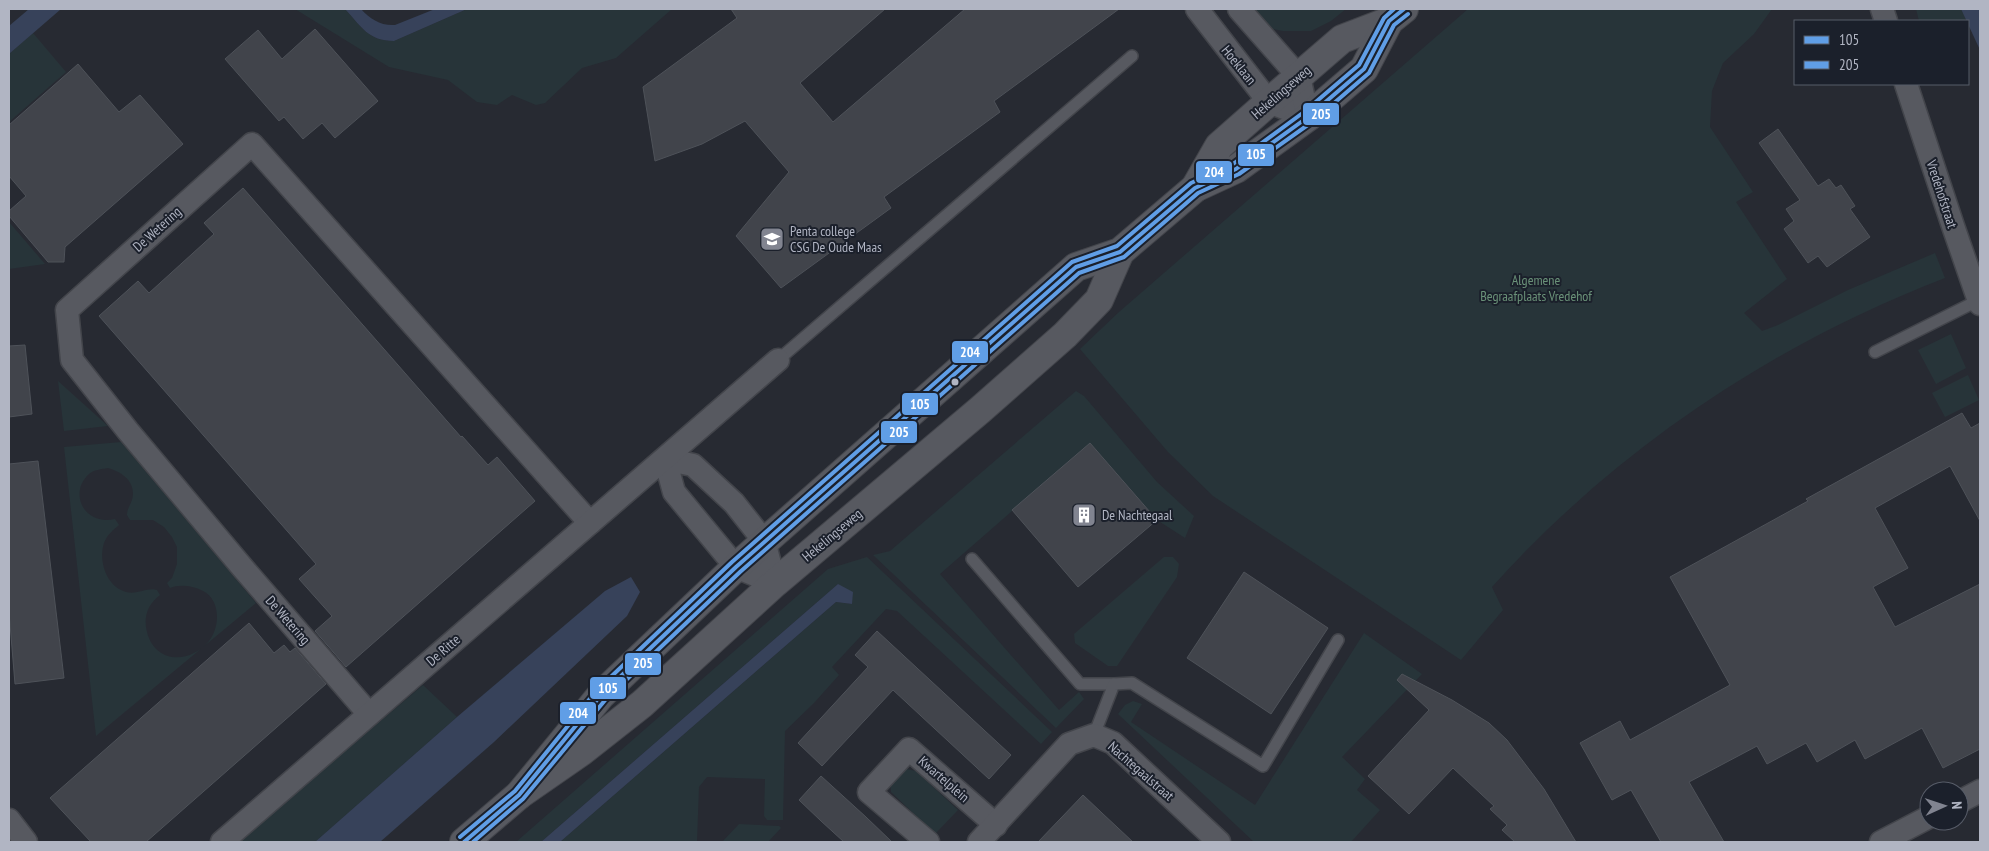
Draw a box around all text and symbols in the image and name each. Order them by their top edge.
legend [1794,20,1969,85]
text: 105 [1839,30,1859,49]
street label: Hoeklaan [1218,42,1260,88]
text: 205 [1839,55,1859,74]
street label: Hekelingseweg [1248,61,1314,123]
line badge: 205 [1302,102,1340,126]
text: 205 [1311,105,1331,123]
line badge: 105 [1237,143,1275,167]
text: 105 [1246,145,1266,163]
street label: Vredehofstraat [1922,157,1961,230]
line badge: 204 [1195,160,1233,184]
text: 204 [1204,163,1224,181]
street label: De Wetering [129,203,185,255]
place label: Penta college CSG De Oude Maas [790,222,882,256]
school or university icon: Penta college CSG De Oude Maas [759,226,785,252]
park label: Algemene Begraafplaats Vredehof [1480,271,1592,305]
line badge: 204 [951,340,989,364]
text: 204 [960,343,980,361]
unlabelled marker [950,377,960,387]
line badge: 105 [901,392,939,416]
text: 105 [910,395,930,413]
line badge: 205 [880,420,918,444]
text: 205 [889,423,909,441]
building icon: De Nachtegaal [1071,502,1097,528]
street label: Hekelingseweg [798,505,866,565]
place label: De Nachtegaal [1102,506,1173,524]
street label: De Wetering [262,592,314,648]
street label: De Ritte [422,630,464,670]
line badge: 205 [624,652,662,676]
text: 205 [633,654,653,672]
line badge: 105 [589,676,627,700]
text: 105 [598,679,618,697]
line badge: 204 [559,701,597,725]
text: 204 [568,704,588,722]
street label: Nachtegaalstraat [1104,737,1178,805]
street label: Kwartelplein [915,752,973,806]
north arrow [1919,781,1969,831]
text: N [1948,801,1966,810]

